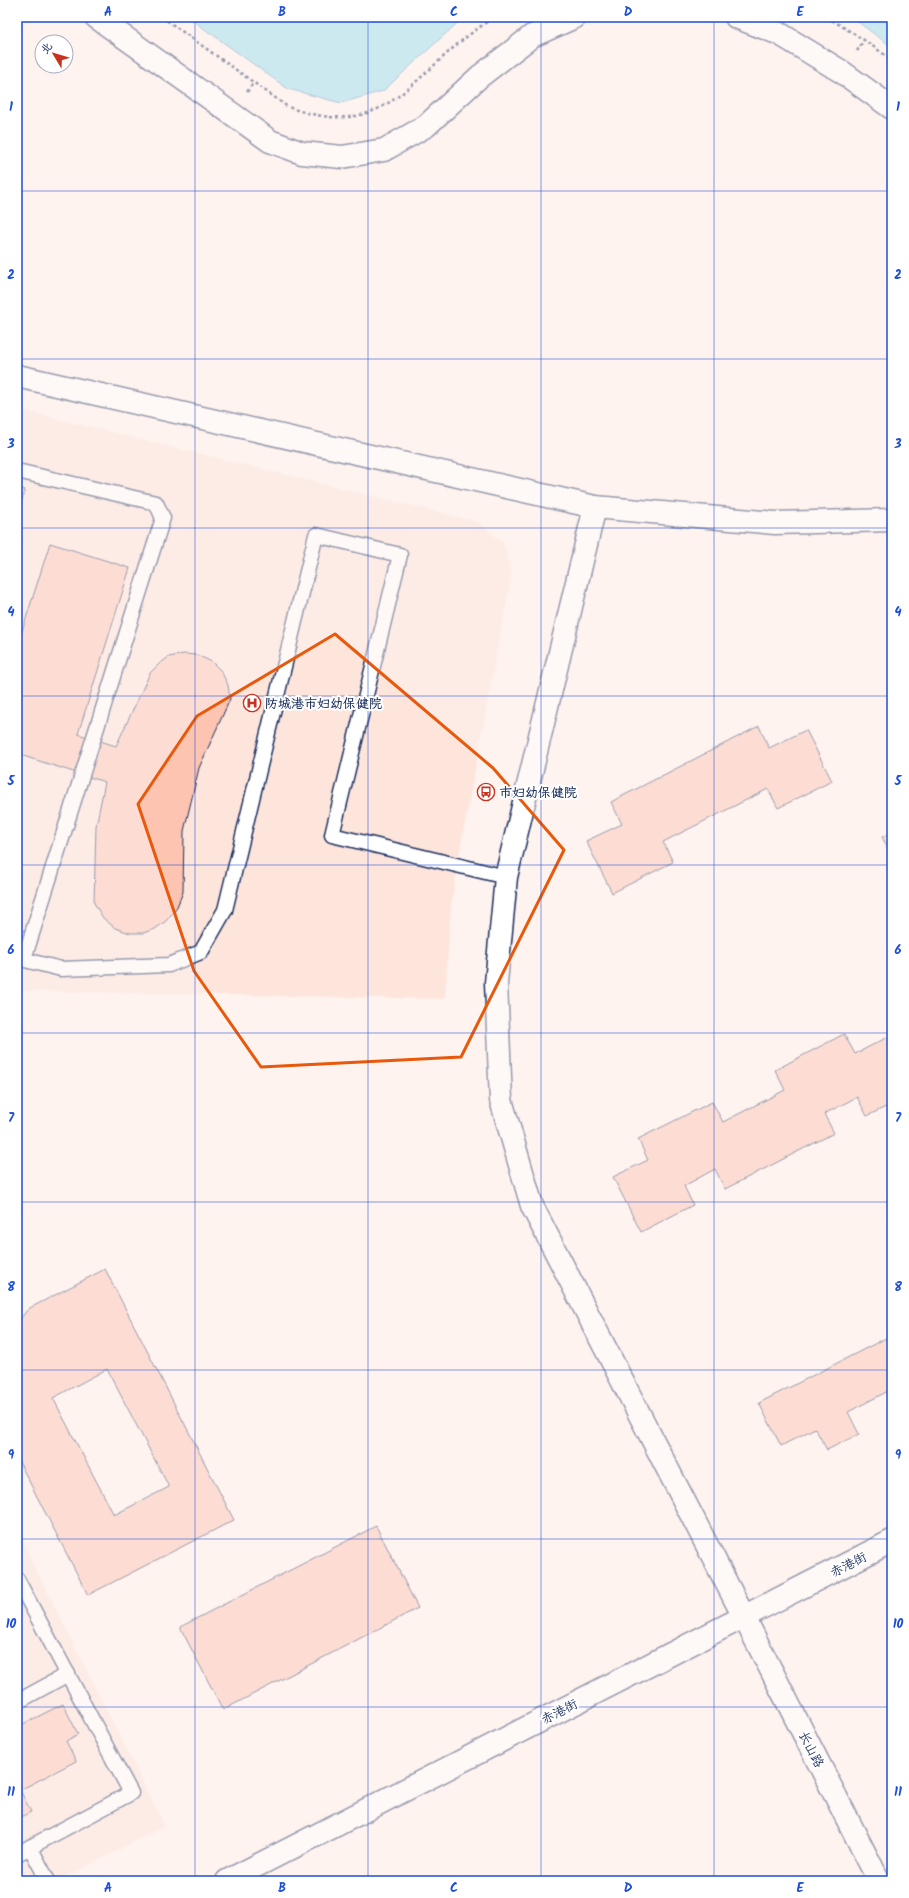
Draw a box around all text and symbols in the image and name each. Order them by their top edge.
text: A [104,2,112,23]
text: B [278,2,286,23]
text: C [450,2,458,23]
text: D [624,2,633,23]
text: E [796,2,804,23]
north arrow [34,34,74,74]
text: 北 [36,39,57,58]
text: 1 [9,97,13,118]
text: 1 [896,97,900,118]
text: 2 [7,265,15,286]
text: 2 [894,265,902,286]
text: 3 [6,434,15,455]
text: 3 [893,434,902,455]
text: 4 [7,602,15,623]
text: 4 [894,602,902,623]
hospital icon: 防城港市妇幼保健院 [242,693,262,713]
place label: 防城港市妇幼保健院 [265,694,382,715]
text: 5 [7,771,16,792]
text: 5 [894,771,903,792]
bus stop icon: 巿妇幼保健院 [476,782,496,802]
place label: 巿妇幼保健院 [499,783,577,804]
text: 6 [7,940,15,961]
text: 6 [894,940,902,961]
text: 7 [8,1108,15,1129]
text: 7 [895,1108,902,1129]
text: 8 [7,1277,15,1298]
text: 8 [894,1277,902,1298]
text: 9 [8,1445,15,1466]
text: 9 [895,1445,902,1466]
street label: 赤港街 [827,1547,871,1584]
text: 10 [6,1614,17,1635]
text: 10 [893,1614,904,1635]
street label: 赤港街 [538,1694,582,1731]
street label: 长山路 [792,1728,829,1772]
text: 11 [7,1782,15,1803]
text: 11 [894,1782,902,1803]
text: A [104,1878,112,1898]
text: B [278,1878,286,1898]
text: C [450,1878,458,1898]
text: D [624,1878,633,1898]
text: E [796,1878,804,1898]

